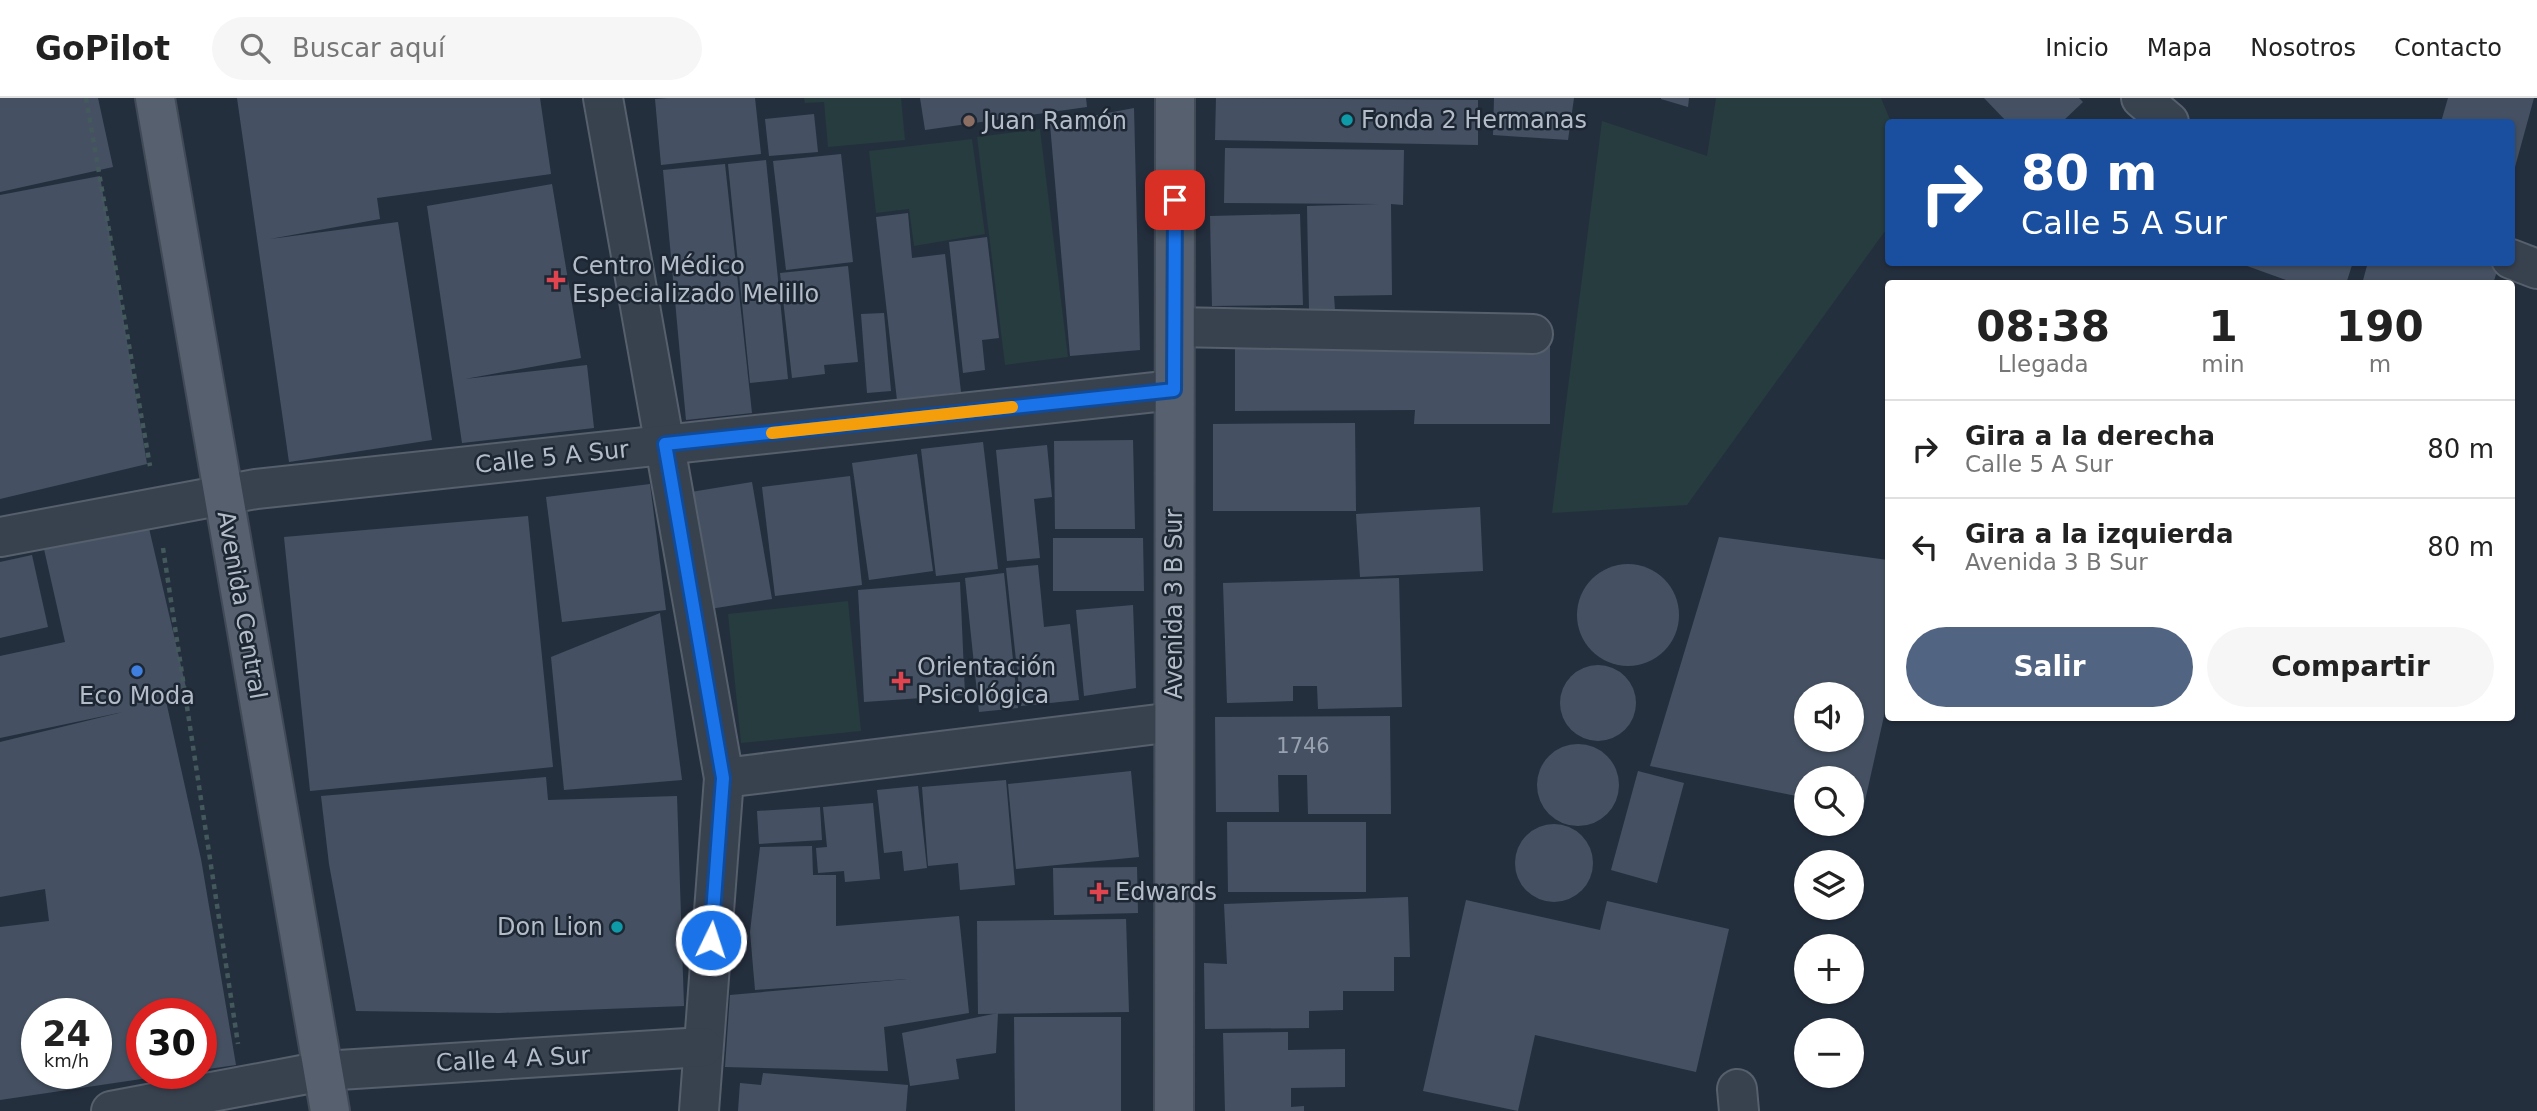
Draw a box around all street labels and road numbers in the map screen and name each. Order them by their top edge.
street label: Calle 5 A Sur [474,435,630,479]
street label: Avenida Central [212,509,272,701]
street label: Avenida 3 B Sur [1160,509,1188,699]
street label: Calle 4 A Sur [435,1041,591,1077]

